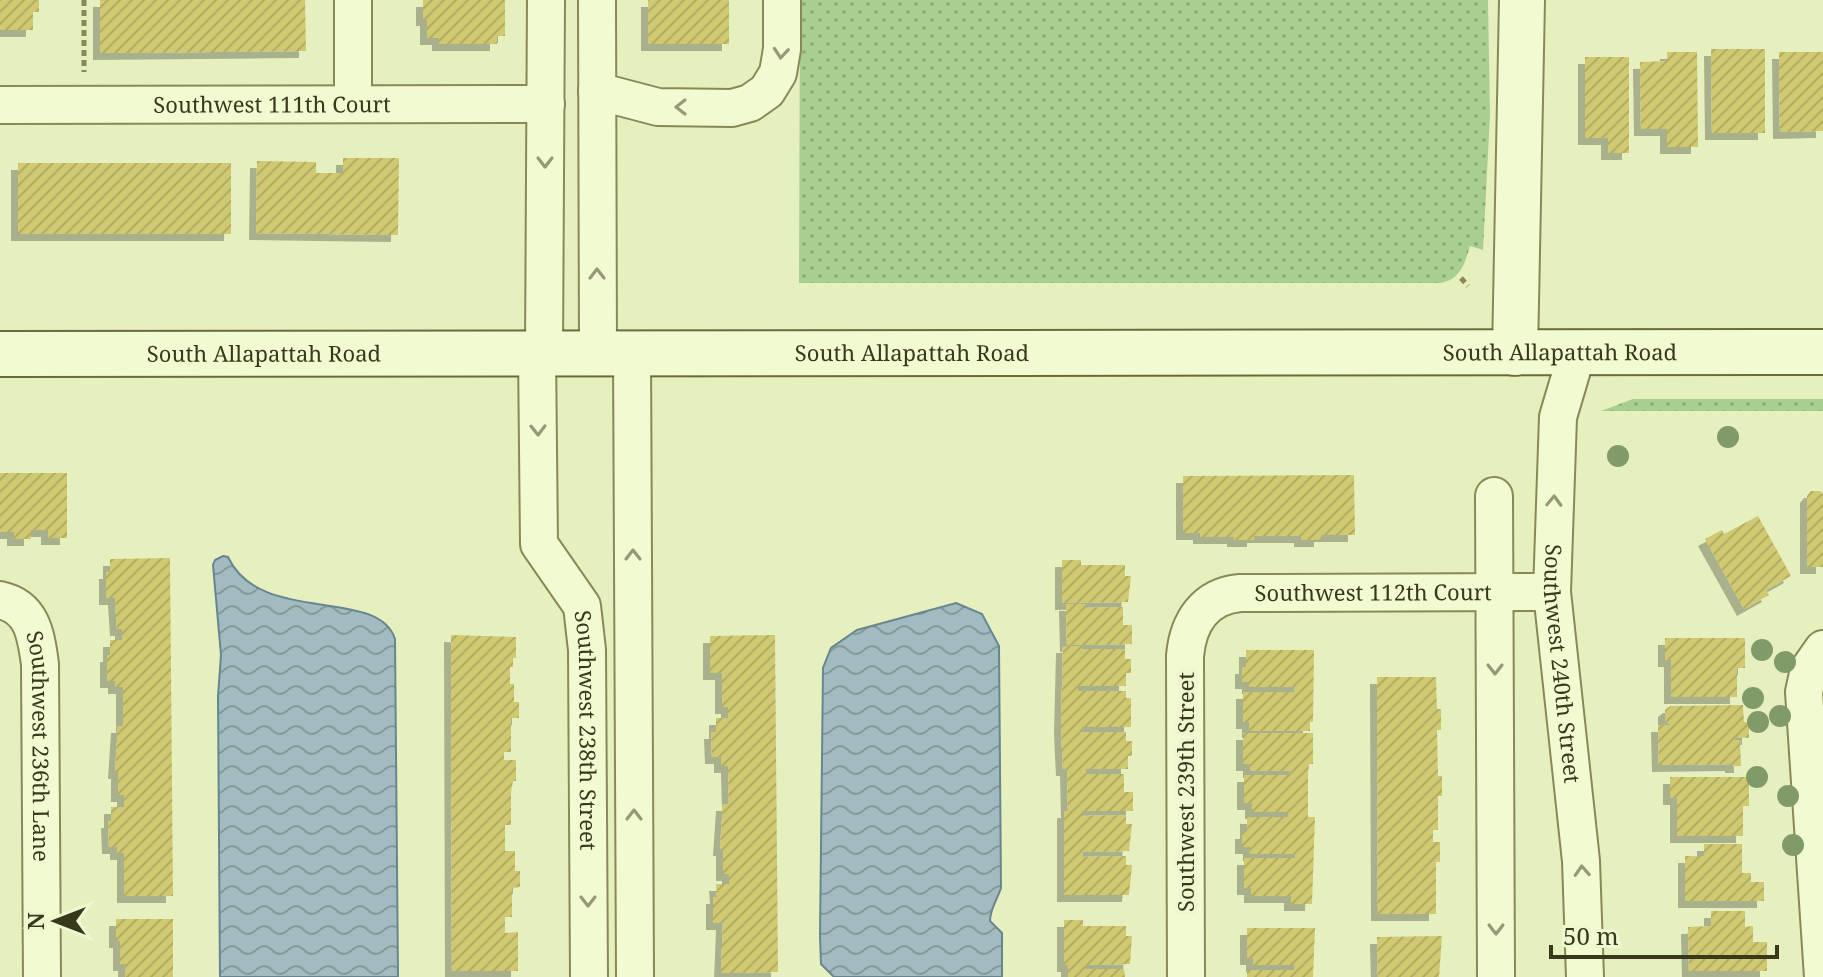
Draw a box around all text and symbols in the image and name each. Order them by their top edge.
one-way arrow [773,47,790,60]
street label: Southwest 111th Court [153,88,391,119]
one-way arrow [674,98,687,116]
one-way arrow [537,156,554,169]
one-way arrow [588,267,606,280]
street label: South Allapattah Road [1443,336,1678,366]
street label: South Allapattah Road [795,337,1030,367]
street label: South Allapattah Road [147,338,382,368]
one-way arrow [529,424,547,437]
one-way arrow [1545,494,1562,507]
street label: Southwest 240th Street [1538,543,1589,785]
one-way arrow [624,548,642,561]
street label: Southwest 112th Court [1254,576,1492,607]
street label: Southwest 238th Street [569,609,604,851]
street label: Southwest 236th Lane [20,627,57,862]
one-way arrow [1486,663,1503,676]
street label: Southwest 239th Street [1170,672,1200,912]
one-way arrow [625,808,643,821]
one-way arrow [1573,864,1590,877]
north arrow [16,881,96,961]
one-way arrow [579,895,597,908]
scale bar [1551,909,1777,959]
text: N [20,912,50,930]
text: 50 m [1563,919,1619,952]
one-way arrow [1487,923,1505,936]

